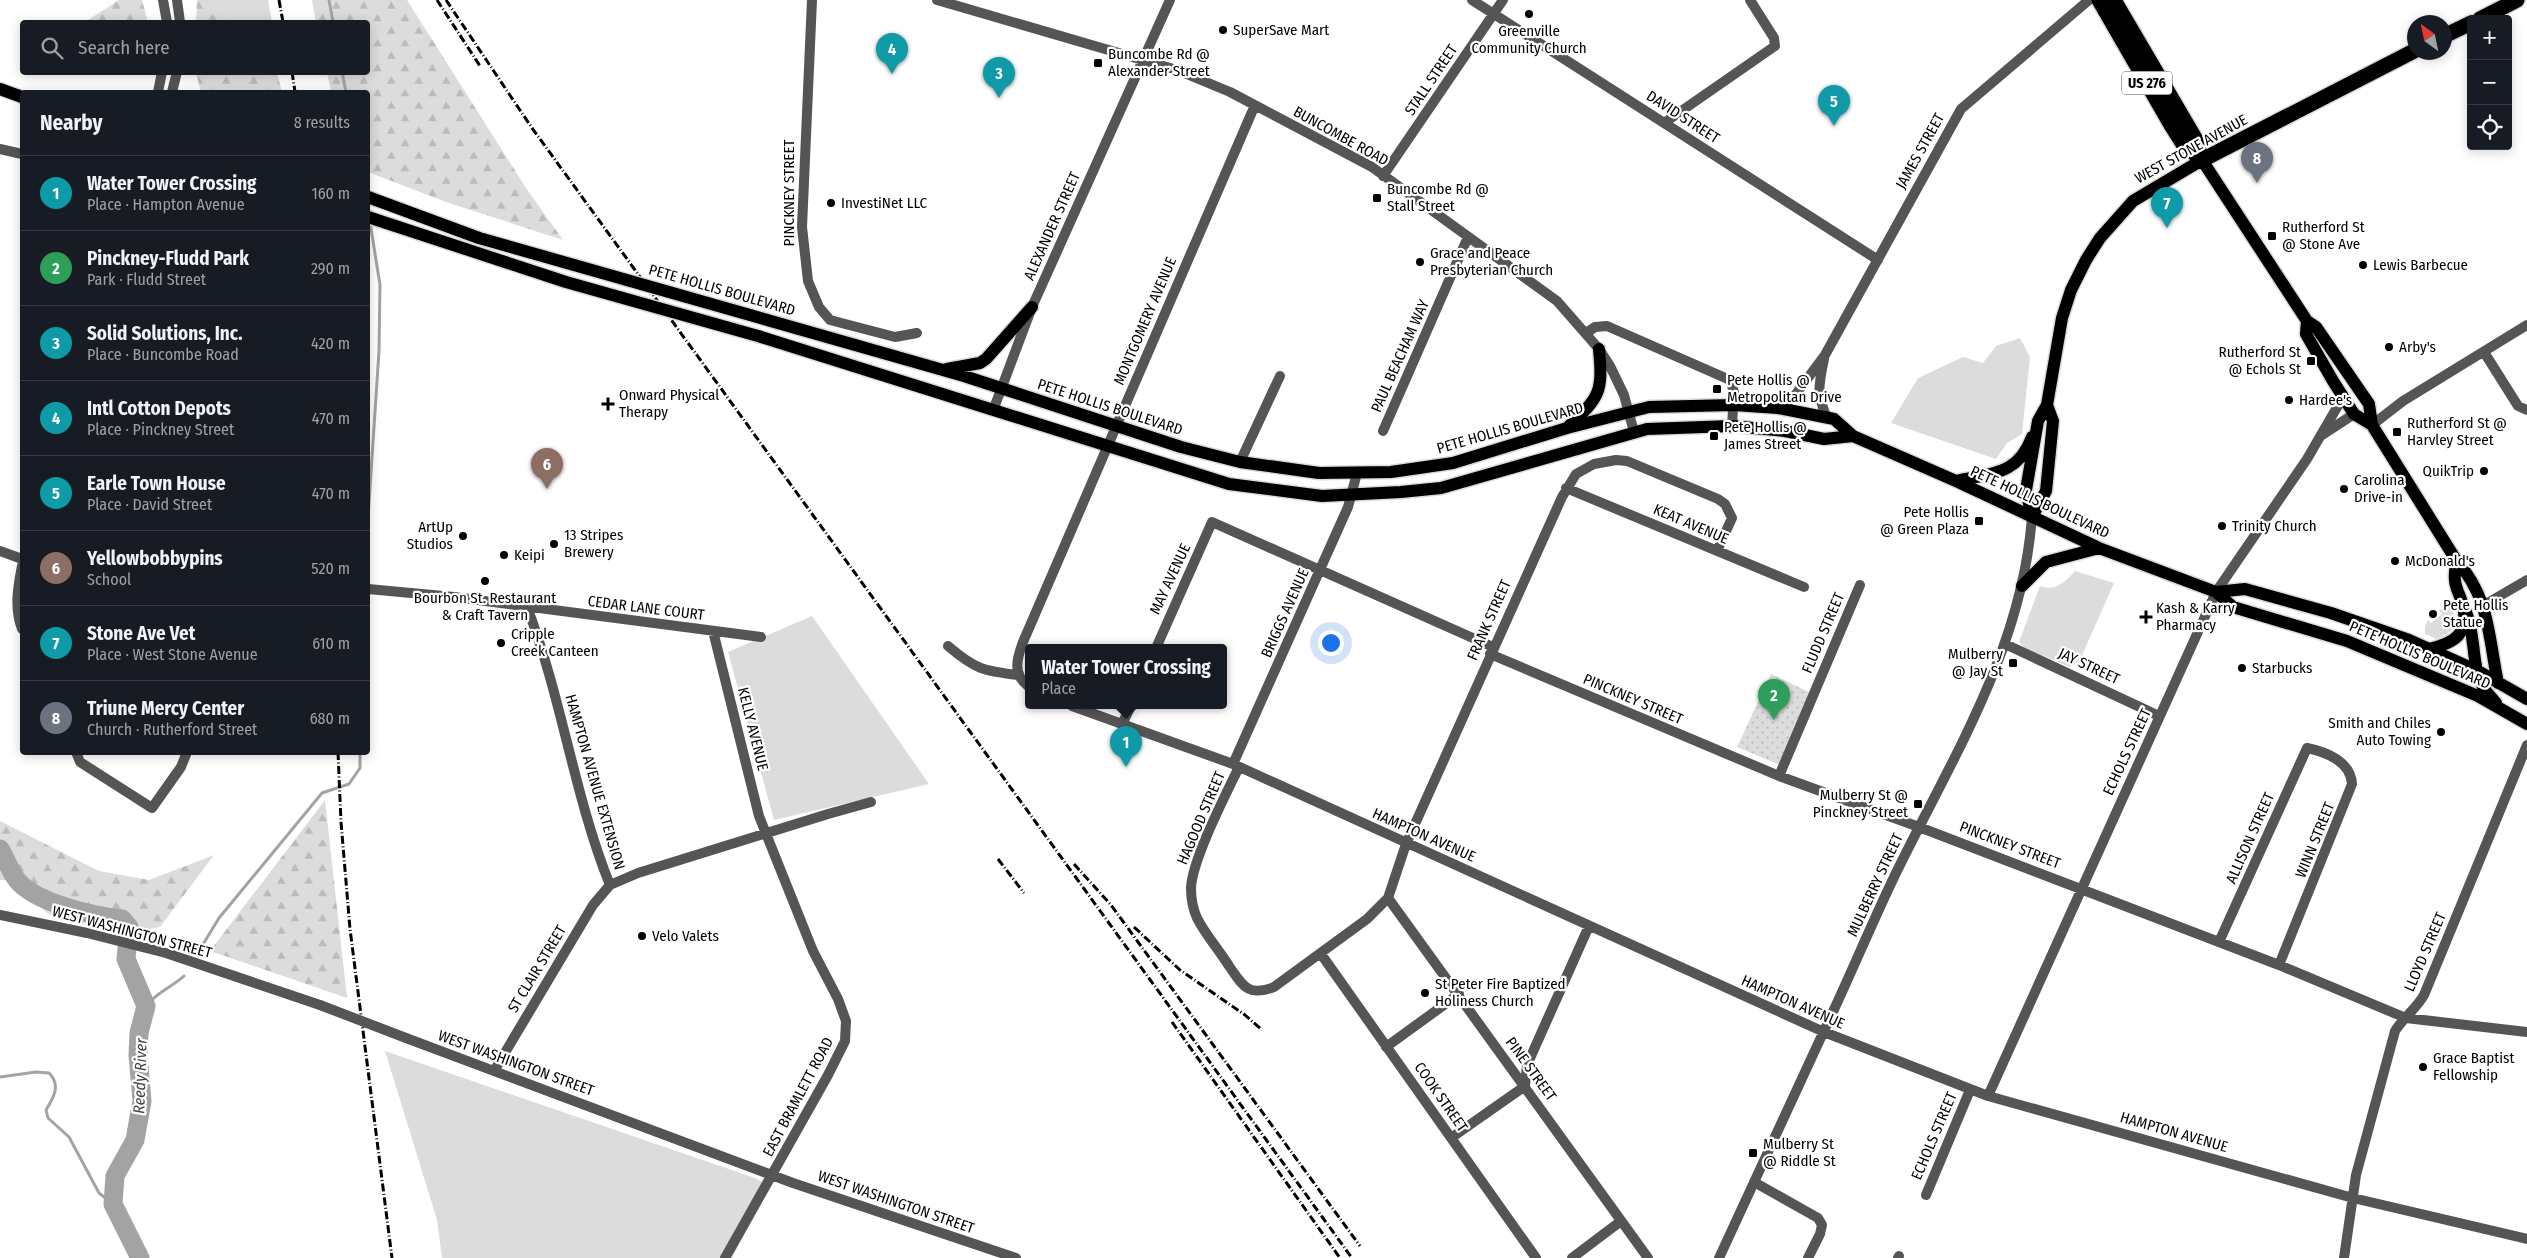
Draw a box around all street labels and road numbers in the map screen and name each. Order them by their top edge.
street label: STALL STREET [1401,41,1461,119]
road number: US 276 [2122,72,2172,95]
street label: DAVID STREET [1643,87,1723,147]
street label: BUNCOMBE ROAD [1290,102,1392,170]
street label: JAMES STREET [1892,110,1948,192]
street label: WEST STONE AVENUE [2132,111,2250,187]
street label: PINCKNEY STREET [780,140,798,246]
street label: ALEXANDER STREET [1020,169,1084,283]
street label: MONTGOMERY AVENUE [1110,254,1180,388]
street label: PETE HOLLIS BOULEVARD [647,260,797,320]
street label: PAUL BEACHAM WAY [1367,296,1433,415]
street label: PETE HOLLIS BOULEVARD [1035,375,1185,439]
street label: PETE HOLLIS BOULEVARD [1435,398,1585,458]
street label: PETE HOLLIS BOULEVARD [1968,462,2112,542]
street label: KEAT AVENUE [1651,500,1731,548]
street label: MAY AVENUE [1146,541,1194,617]
street label: BRIGGS AVENUE [1257,566,1313,660]
street label: FRANK STREET [1463,577,1515,663]
street label: FLUDD STREET [1798,590,1848,676]
street label: CEDAR LANE COURT [587,592,705,624]
street label: PETE HOLLIS BOULEVARD [2347,617,2493,693]
street label: JAY STREET [2056,644,2123,688]
street label: PINCKNEY STREET [1580,670,1686,728]
street label: KELLY AVENUE [734,685,772,773]
street label: HAMPTON AVENUE EXTENSION [561,692,629,872]
street label: ECHOLS STREET [2099,706,2155,798]
street label: HAGOOD STREET [1173,769,1229,867]
street label: ALLISON STREET [2222,790,2278,886]
street label: WINN STREET [2292,799,2338,881]
street label: HAMPTON AVENUE [1370,804,1478,866]
street label: PINCKNEY STREET [1957,817,2063,873]
street label: MULBERRY STREET [1843,831,1907,939]
street label: WEST WASHINGTON STREET [50,902,214,962]
street label: LLOYD STREET [2400,910,2450,994]
street label: ST CLAIR STREET [504,922,570,1016]
street label: HAMPTON AVENUE [1739,971,1847,1033]
street label: WEST WASHINGTON STREET [436,1026,596,1100]
street label: PINE STREET [1502,1033,1560,1105]
street label: EAST BRAMLETT ROAD [759,1034,837,1160]
street label: COOK STREET [1410,1059,1472,1135]
street label: ECHOLS STREET [1907,1089,1961,1183]
street label: HAMPTON AVENUE [2118,1108,2230,1156]
street label: WEST WASHINGTON STREET [815,1167,977,1237]

